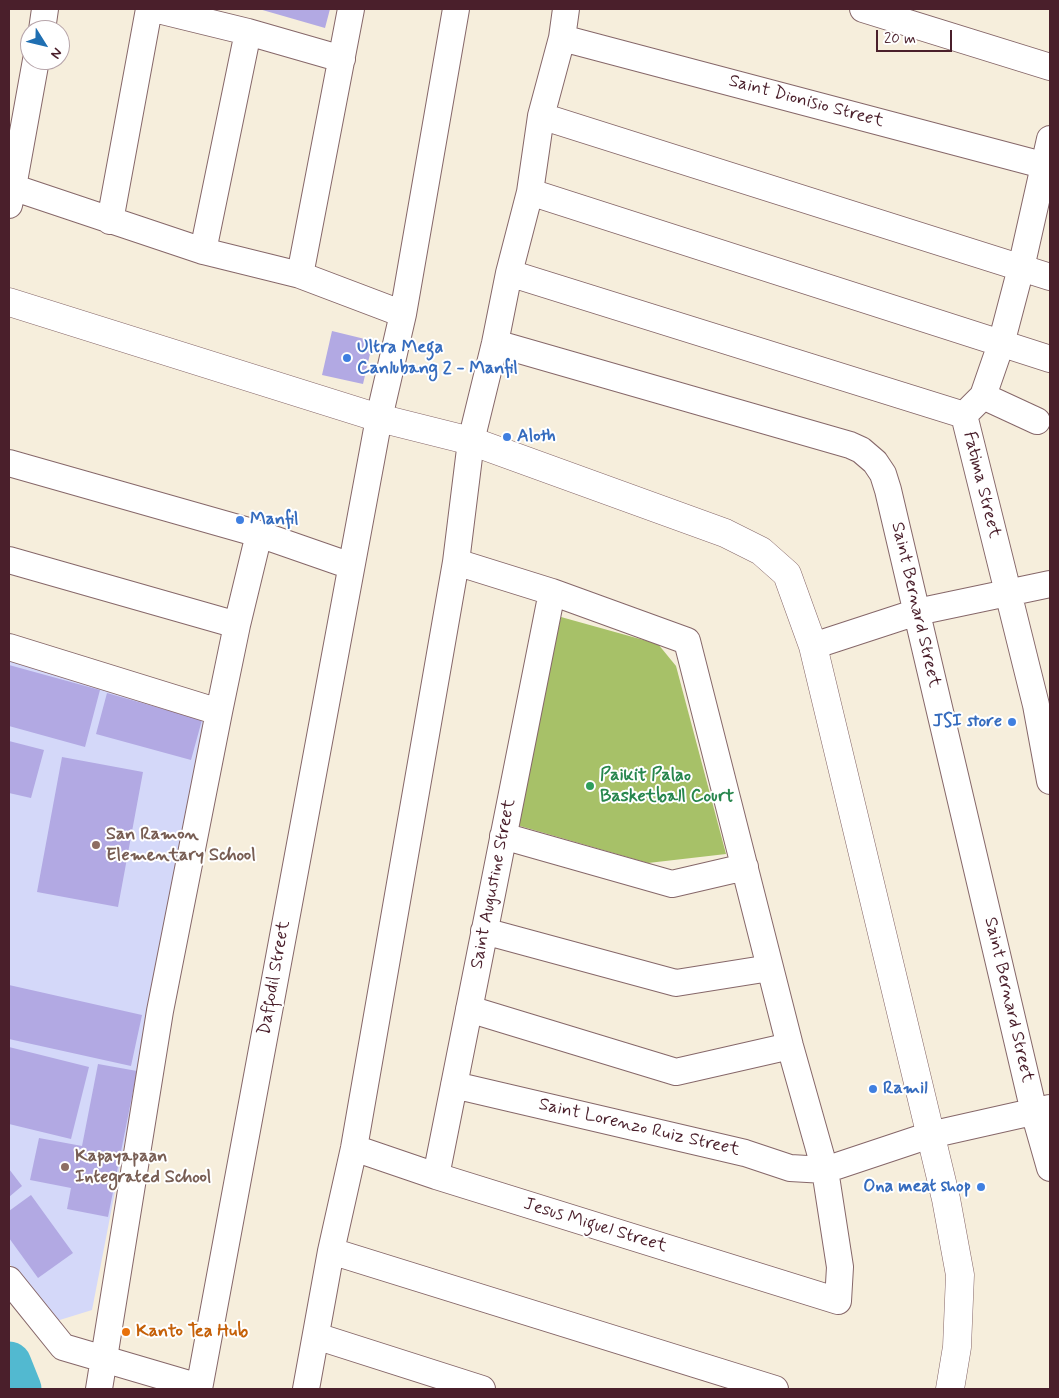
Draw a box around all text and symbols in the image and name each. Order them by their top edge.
north arrow [20,20,70,70]
scale bar [879,20,955,52]
text: 20 m [884,29,916,49]
text: N [46,44,66,62]
street label: Saint Dionisio Street [726,71,886,133]
place label: Ultra Mega Canlubang 2 - Manfil [357,337,518,379]
marker: Ultra Mega Canlubang 2 - Manfil [341,352,353,364]
place label: Aloth [517,426,556,448]
street label: Fatima Street [957,430,1005,540]
marker: Aloth [501,431,513,443]
place label: Manfil [250,509,299,531]
marker: Manfil [234,514,246,526]
street label: Saint Bernard Street [885,520,945,690]
place label: JSI store [933,711,1002,733]
marker: JSI store [1006,716,1018,728]
place label: Paikit Palao Basketball Court [600,765,734,808]
marker: Paikit Palao Basketball Court [584,780,596,792]
street label: Saint Augustine Street [467,797,521,971]
place label: San Ramon Elementary School [106,824,256,866]
marker: San Ramon Elementary School [90,839,102,851]
street label: Saint Bernard Street [978,915,1038,1085]
street label: Daffodil Street [254,919,296,1037]
place label: Ramil [883,1078,928,1100]
marker: Ramil [867,1083,879,1095]
street label: Saint Lorenzo Ruiz Street [537,1094,741,1162]
place label: Kapayapaan Integrated School [75,1146,211,1188]
marker: Kapayapaan Integrated School [59,1161,71,1173]
place label: Ona meat shop [863,1176,971,1198]
marker: Ona meat shop [975,1181,987,1193]
street label: Jesus Miguel Street [521,1194,669,1258]
place label: Kanto Tea Hub [136,1321,248,1343]
marker: Kanto Tea Hub [120,1326,132,1338]

